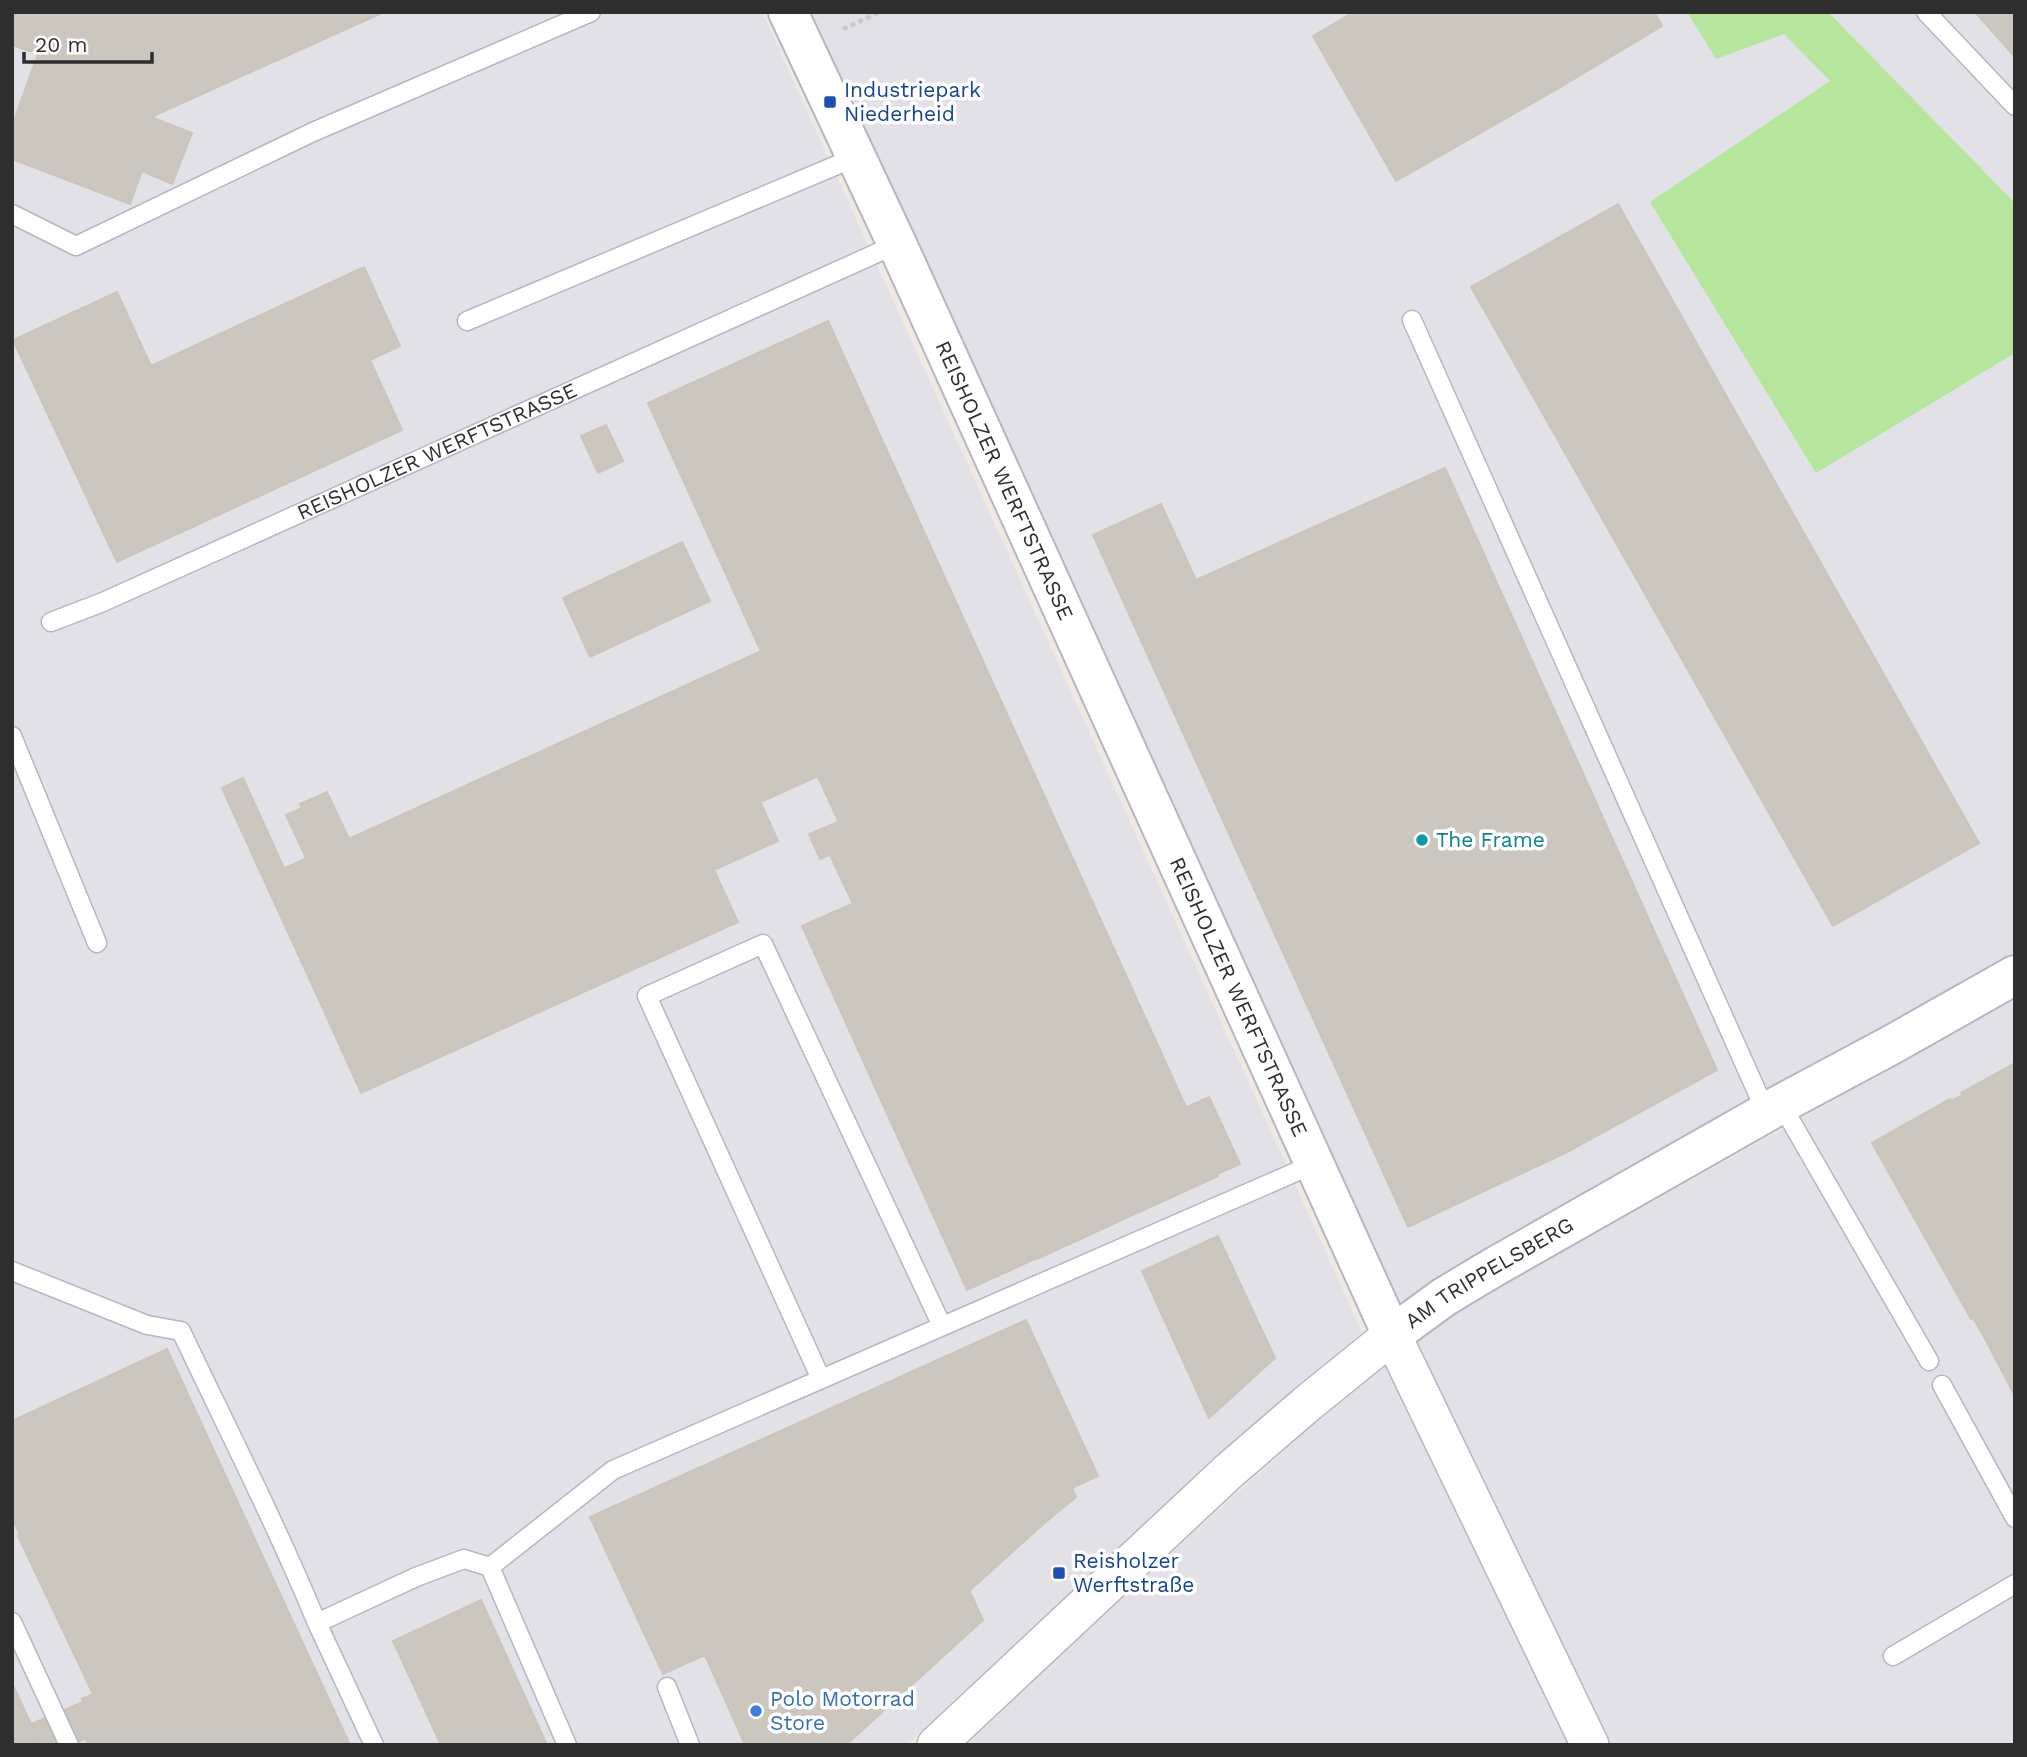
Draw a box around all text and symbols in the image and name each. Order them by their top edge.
scale bar [24,21,152,65]
text: 20 m [35,32,87,57]
place label: Industriepark Niederheid [844,77,981,126]
marker: Industriepark Niederheid [822,94,838,110]
street label: REISHOLZER WERFTSTRASSE [931,337,1079,624]
street label: REISHOLZER WERFTSTRASSE [293,377,580,525]
place label: The Frame [1436,827,1545,852]
marker: The Frame [1414,832,1430,848]
street label: REISHOLZER WERFTSTRASSE [1165,853,1313,1140]
street label: AM TRIPPELSBERG [1400,1212,1577,1333]
place label: Reisholzer Werftstraße [1073,1548,1194,1597]
marker: Reisholzer Werftstraße [1051,1565,1067,1581]
place label: Polo Motorrad Store [770,1686,915,1735]
marker: Polo Motorrad Store [748,1703,764,1719]

